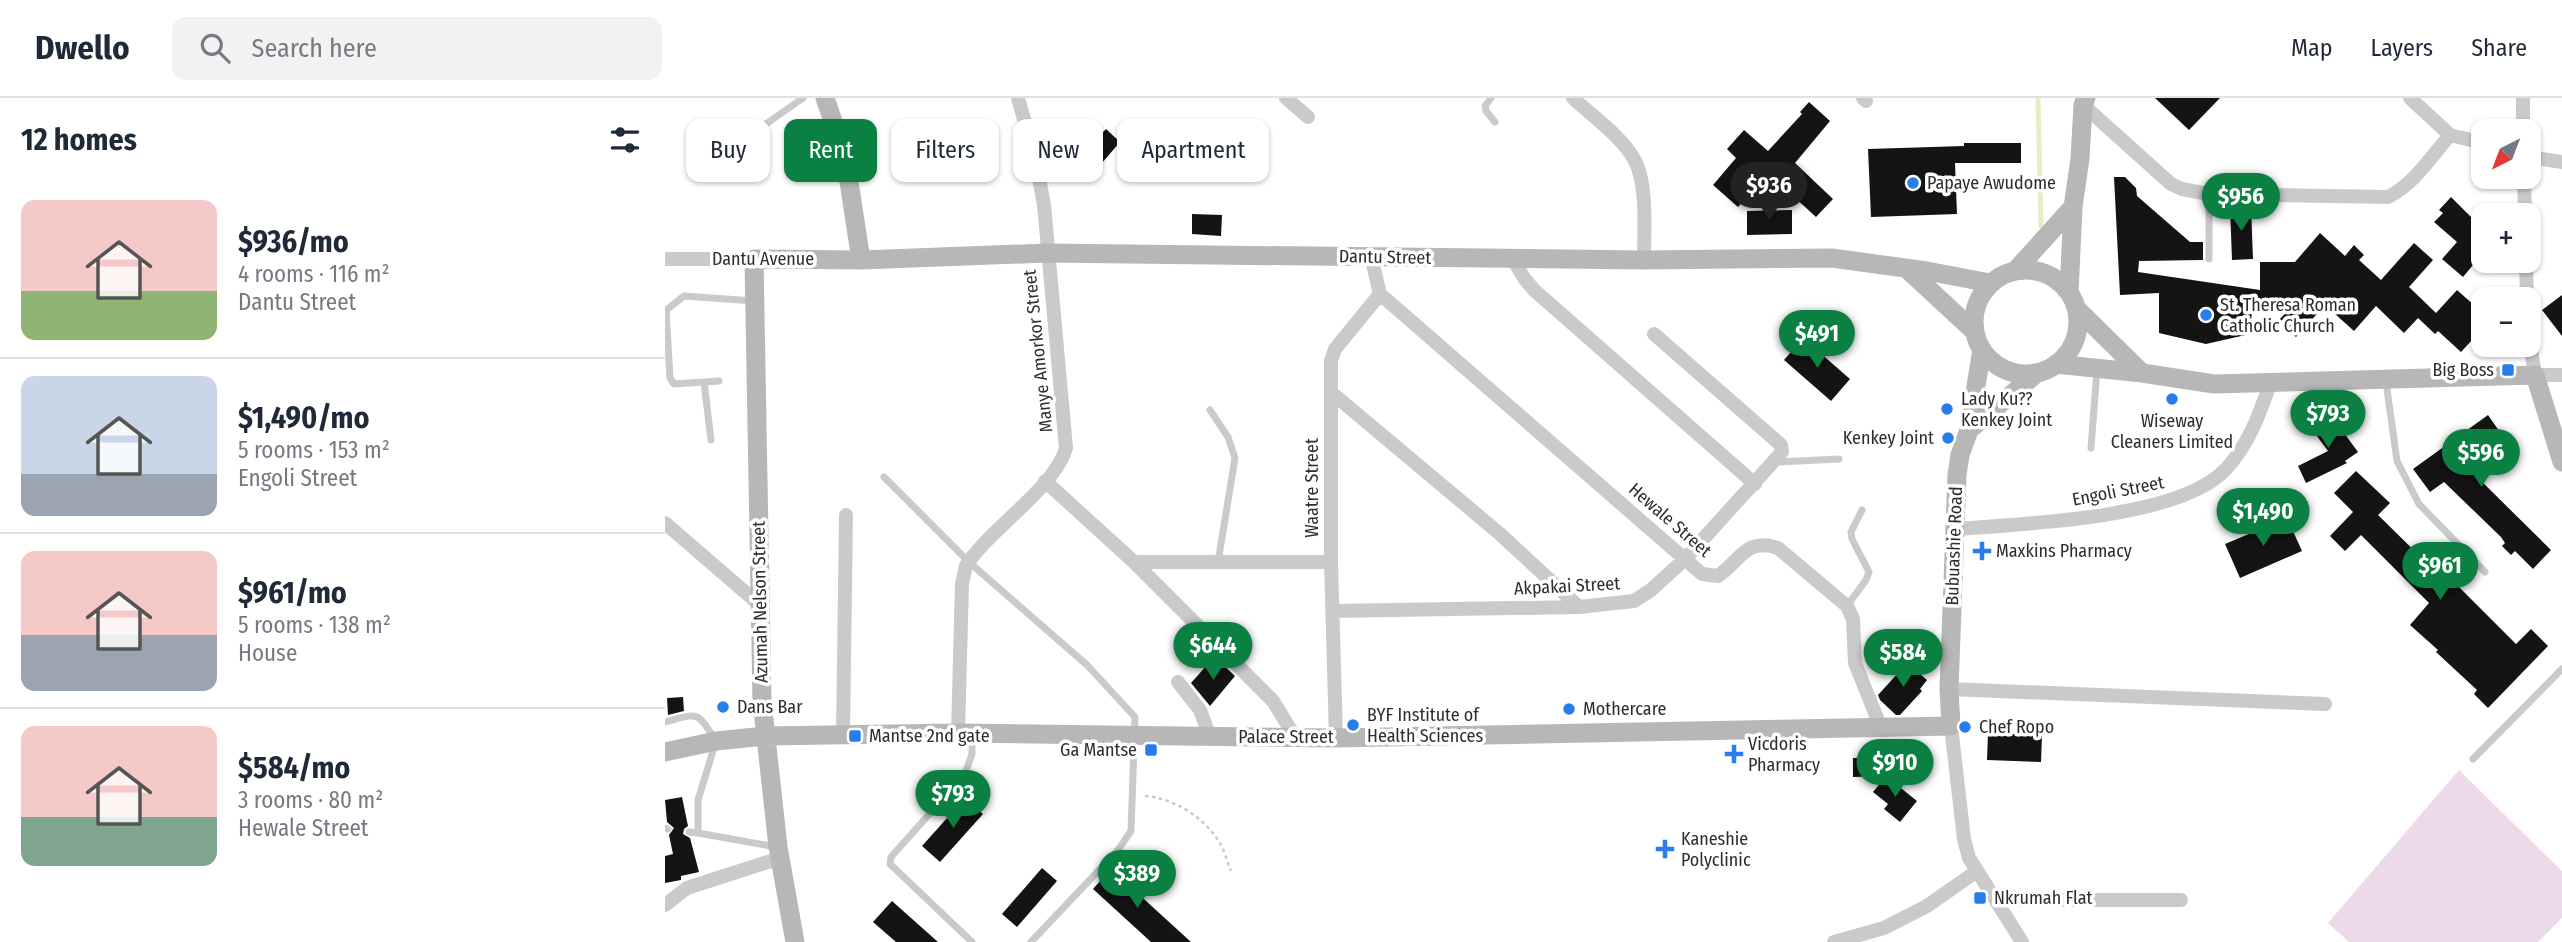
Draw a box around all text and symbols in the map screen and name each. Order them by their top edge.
search box [172,17,662,80]
text: Dwello [35,28,130,68]
icon: search [196,29,234,67]
text: Search here [252,33,377,64]
text: Map [2291,34,2333,62]
text: Layers [2371,34,2433,62]
text: Share [2471,34,2527,62]
chip: Buy [686,119,770,182]
chip: Rent [784,119,877,182]
chip: Filters [891,119,999,182]
chip: New [1013,119,1103,182]
chip: Apartment [1117,119,1269,182]
north arrow [2471,119,2541,189]
map controls [2471,119,2541,357]
icon: filters [606,121,644,159]
text: 12 homes [21,122,137,158]
pin: $936 [1728,162,1810,222]
text: $936 [1746,171,1792,199]
place label: Papaye Awudome [1927,172,2056,194]
pin: $956 [2200,174,2282,233]
marker: Papaye Awudome [1905,175,1921,191]
text: $956 [2218,182,2264,210]
button: + [2471,203,2541,273]
text: $936/mo [238,224,349,260]
icon: home [77,228,161,312]
street label: Dantu Street [1339,245,1431,269]
street label: Dantu Avenue [712,248,814,270]
text: 4 rooms · 116 m² [238,260,390,288]
street label: Manye Amorkor Street [1018,268,1057,433]
button: − [2471,287,2541,357]
text: Dantu Street [238,288,356,316]
place label: St. Theresa Roman Catholic Church [2220,294,2356,337]
marker: St. Theresa Roman Catholic Church [2198,307,2214,323]
pin: $491 [1776,310,1858,370]
text: $491 [1795,319,1839,347]
place label: Big Boss [2432,359,2494,381]
marker: Big Boss [2500,362,2516,378]
place label: Lady Ku?? Kenkey Joint [1961,388,2052,431]
pin: $793 [2287,390,2369,450]
marker: Wiseway Cleaners Limited [2164,391,2180,407]
text: $793 [2306,399,2350,427]
text: $1,490/mo [238,400,370,436]
marker: Lady Ku?? Kenkey Joint [1939,401,1955,417]
icon: home [77,404,161,488]
place label: Wiseway Cleaners Limited [2111,410,2233,453]
place label: Kenkey Joint [1843,427,1934,449]
marker: Kenkey Joint [1940,430,1956,446]
pin: $596 [2440,430,2522,489]
text: 5 rooms · 153 m² [238,436,390,464]
street label: Waatre Street [1301,438,1323,538]
text: $596 [2458,438,2504,466]
text: Engoli Street [238,464,357,492]
street label: Engoli Street [2070,471,2166,511]
street label: Hewale Street [1624,478,1716,562]
street label: Bubuashie Road [1941,486,1967,606]
pin: $1,490 [2206,489,2320,548]
text: $1,490 [2233,497,2293,525]
street label: Azumah Nelson Street [748,521,772,683]
place label: Maxkins Pharmacy [1996,540,2132,562]
pin: $961 [2399,542,2481,602]
marker: Maxkins Pharmacy [1974,543,1990,559]
text: $961 [2418,551,2462,579]
street label: Akpakai Street [1513,572,1621,600]
text: $961/mo [238,575,347,611]
icon: home [77,579,161,663]
text: 5 rooms · 138 m² [238,611,391,639]
pin: $644 [1172,622,1254,682]
pin: $584 [1862,630,1944,689]
text: $644 [1189,631,1237,659]
text: $584 [1880,638,1926,666]
text: House [238,639,297,667]
place label: Dans Bar [737,696,803,718]
place label: Mothercare [1583,698,1666,720]
marker: Dans Bar [715,699,731,715]
marker: Mothercare [1561,701,1577,717]
place label: BYF Institute of Health Sciences [1367,704,1483,747]
place label: Chef Ropo [1979,716,2054,738]
marker: BYF Institute of Health Sciences [1345,717,1361,733]
marker: Chef Ropo [1957,719,1973,735]
place label: Mantse 2nd gate [869,725,990,747]
street label: Palace Street [1238,726,1334,748]
marker: Mantse 2nd gate [847,728,863,744]
place label: Vicdoris Pharmacy [1748,733,1820,776]
place label: Ga Mantse [1060,739,1137,761]
pin: $910 [1854,740,1936,799]
marker: Ga Mantse [1143,742,1159,758]
marker: Vicdoris Pharmacy [1726,746,1742,762]
text: $910 [1873,748,1917,776]
text: $584/mo [238,750,350,786]
icon: home [77,754,161,838]
pin: $793 [912,770,994,830]
text: $793 [931,779,975,807]
text: 3 rooms · 80 m² [238,786,383,814]
text: Hewale Street [238,814,368,842]
place label: Kaneshie Polyclinic [1681,828,1751,871]
marker: Kaneshie Polyclinic [1655,839,1675,859]
pin: $389 [1096,850,1178,910]
text: $389 [1114,859,1160,887]
place label: Nkrumah Flat [1994,887,2093,909]
marker: Nkrumah Flat [1972,890,1988,906]

